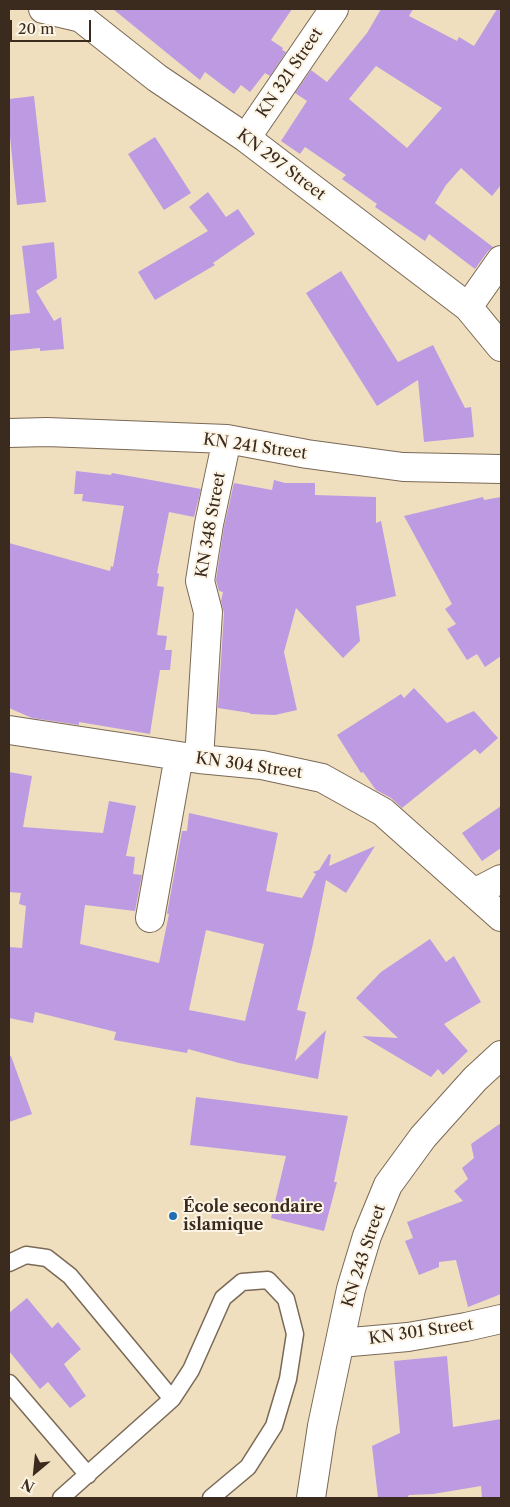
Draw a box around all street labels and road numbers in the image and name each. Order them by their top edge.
street label: KN 321 Street [253,24,327,122]
street label: KN 297 Street [233,125,329,205]
street label: KN 241 Street [202,430,308,464]
street label: KN 348 Street [192,471,230,579]
street label: KN 304 Street [194,749,304,783]
street label: KN 243 Street [338,1202,390,1310]
street label: KN 301 Street [368,1315,474,1349]

